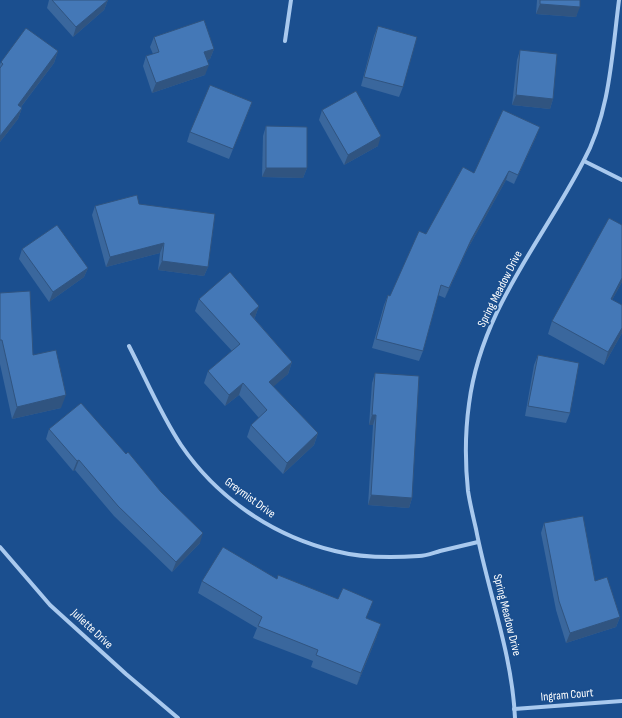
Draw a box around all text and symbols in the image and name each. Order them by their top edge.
street label: Spring Meadow Drive [474,248,526,330]
street label: Greymist Drive [222,474,279,522]
street label: Spring Meadow Drive [490,573,524,658]
street label: Juliette Drive [67,605,116,652]
street label: Ingram Court [540,685,594,705]

